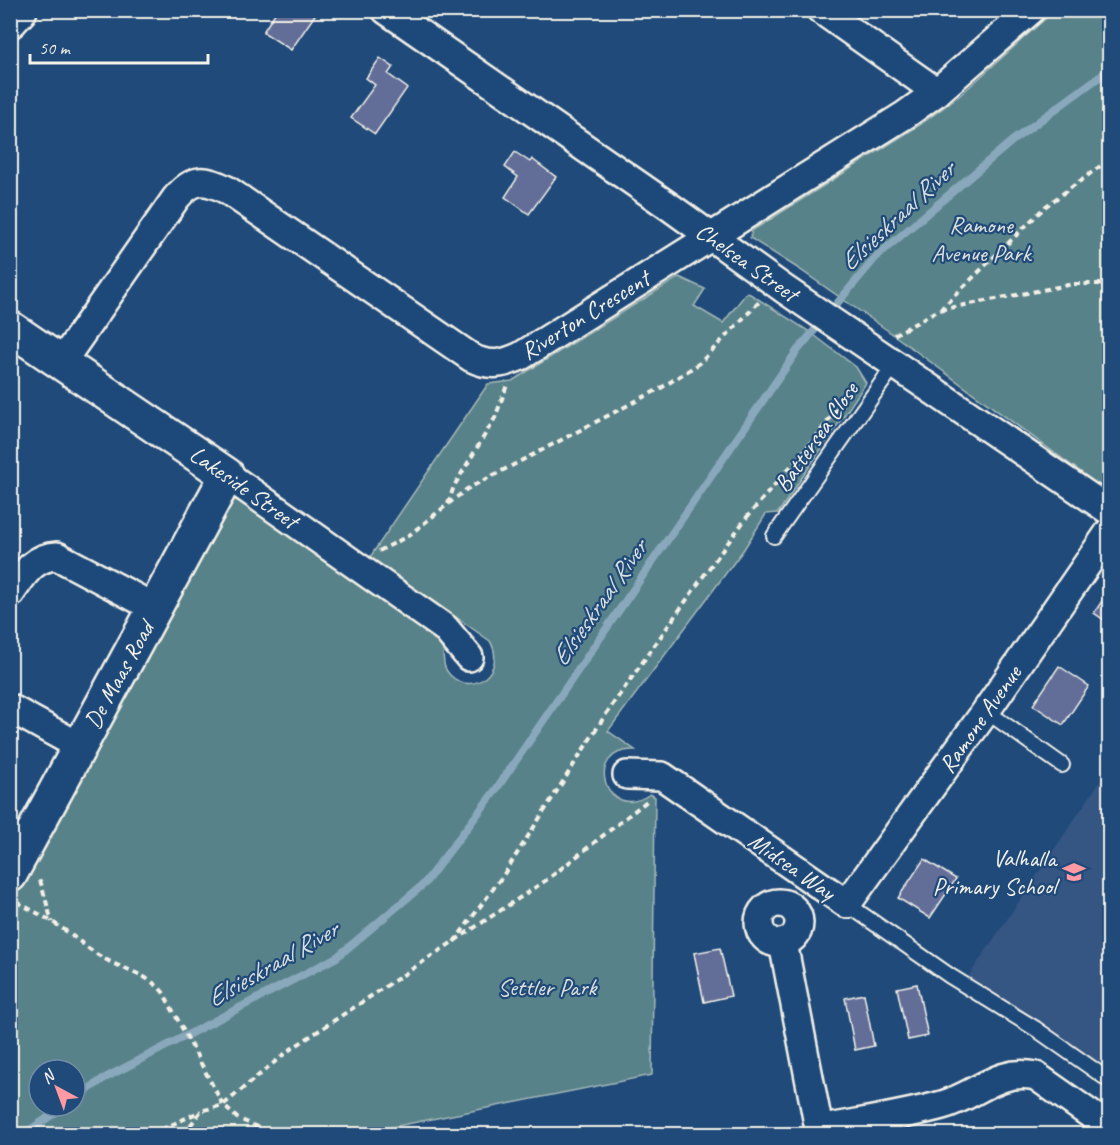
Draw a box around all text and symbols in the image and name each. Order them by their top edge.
scale bar [30,27,208,65]
text: 50 m [39,37,72,59]
water label: Elsieskraal River [832,152,964,278]
park label: Ramone Avenue Park [931,210,1033,268]
street label: Chelsea Street [690,216,807,310]
street label: Riverton Crescent [515,262,657,366]
street label: Battersea Close [767,374,866,498]
street label: Lakeside Street [184,439,306,537]
water label: Elsieskraal River [544,531,656,672]
street label: De Maas Road [77,613,162,734]
street label: Ramone Avenue [932,658,1029,779]
street label: Midsea Way [743,825,843,908]
place label: Valhalla Primary School [933,843,1060,901]
school or university icon: Valhalla Primary School [1061,859,1087,885]
water label: Elsieskraal River [201,911,347,1015]
park label: Settler Park [498,972,599,1002]
north arrow [27,1058,87,1118]
text: N [38,1065,60,1088]

